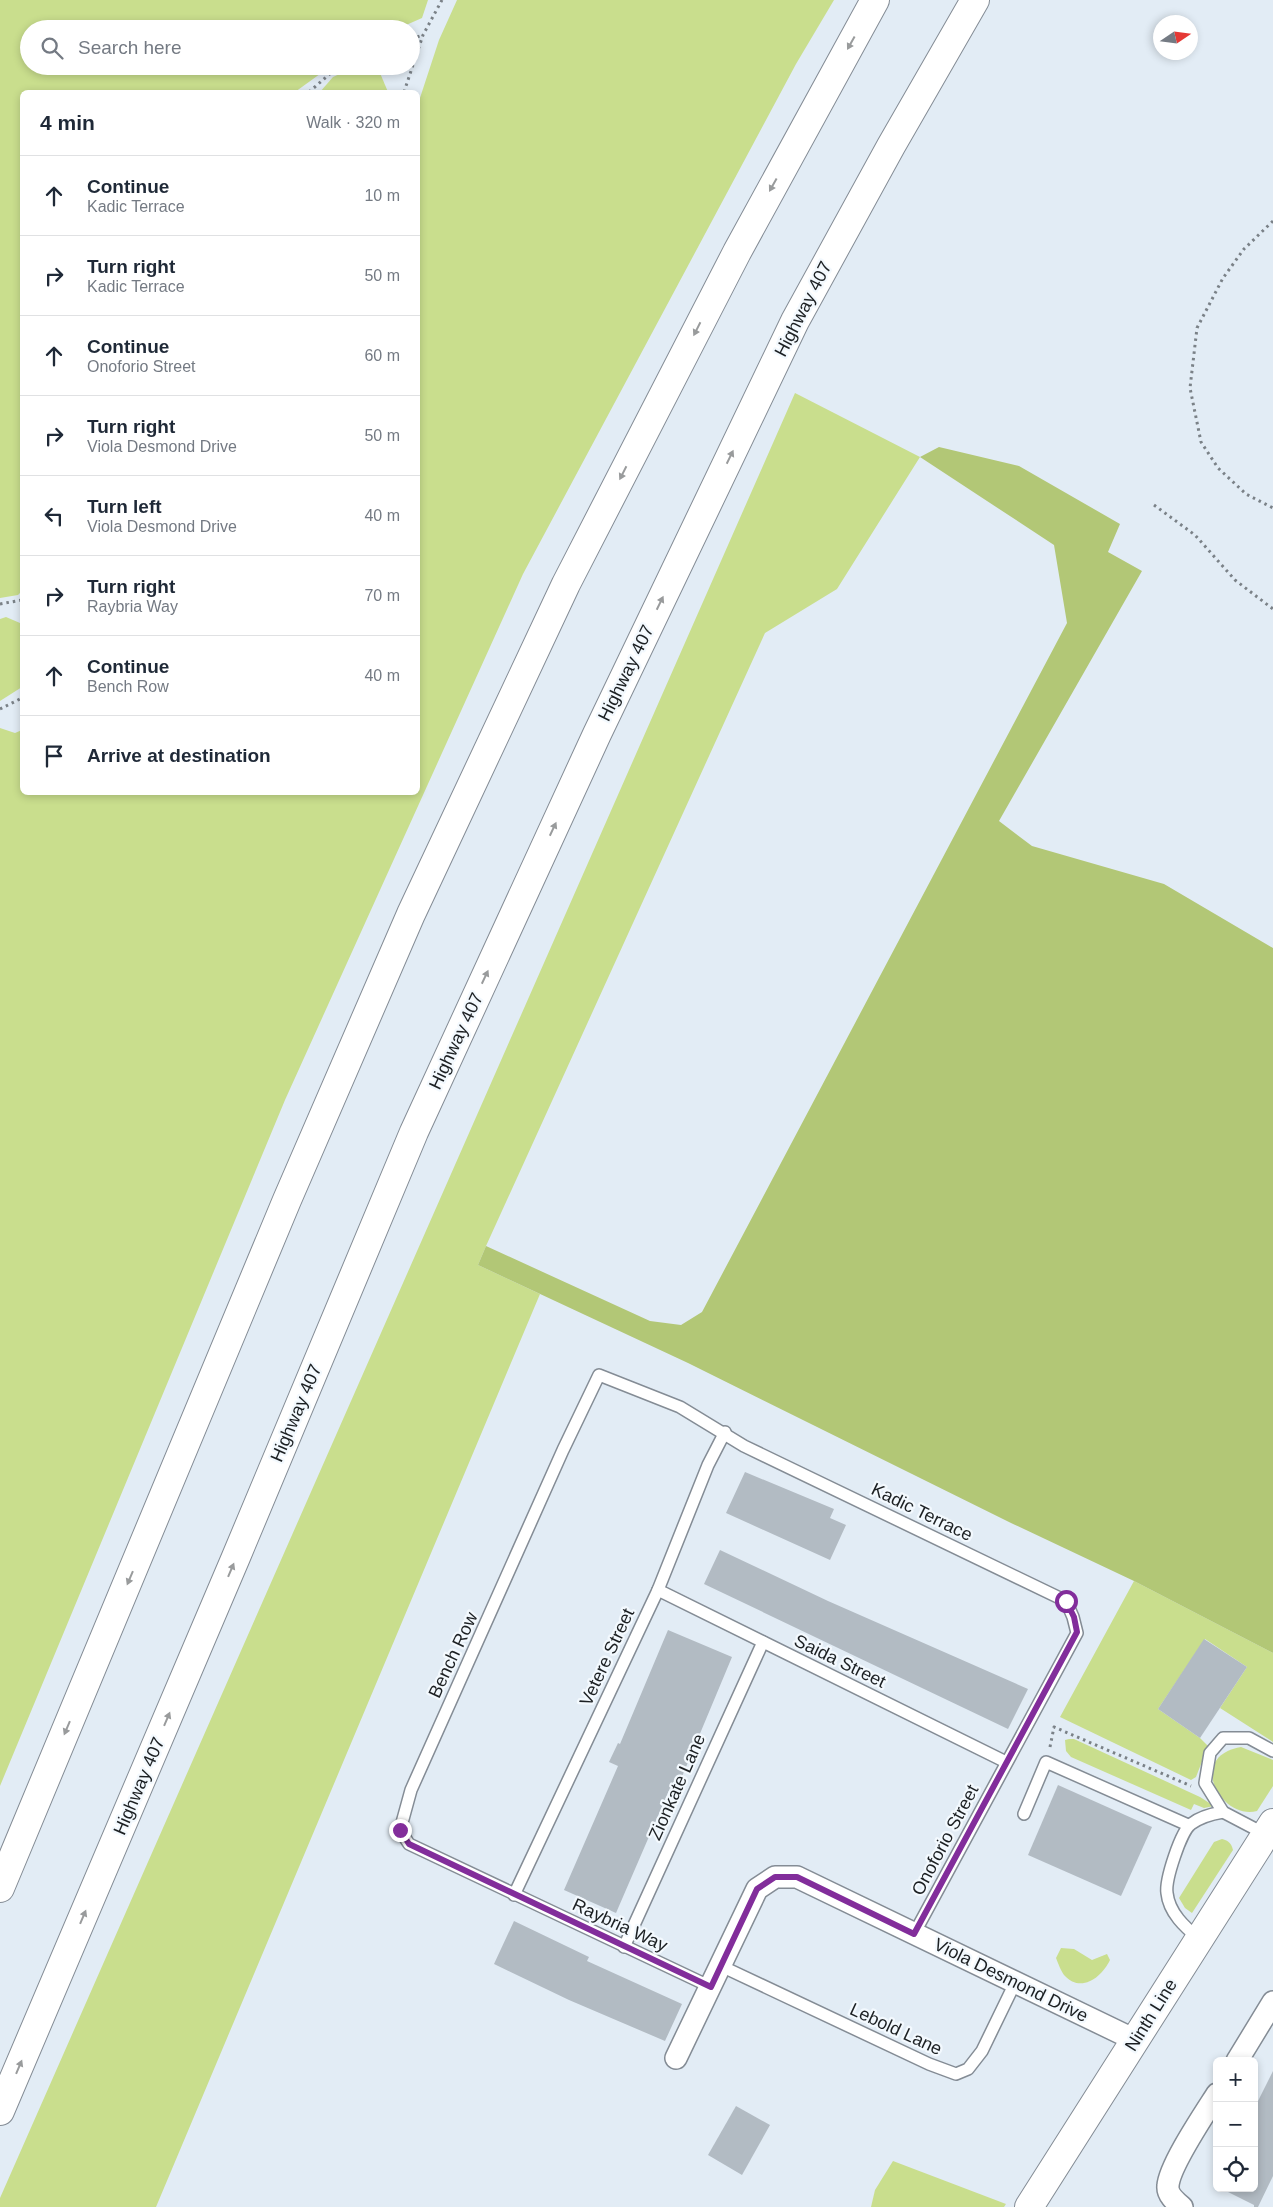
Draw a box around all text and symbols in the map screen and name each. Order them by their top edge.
north arrow [1153,15,1198,60]
search box [20,20,420,75]
icon: search [38,34,66,62]
one-way arrow [847,36,856,49]
text: Search here [78,37,182,58]
text: 4 min [40,111,95,134]
text: Walk · 320 m [306,114,400,131]
text: Continue [87,176,169,197]
one-way arrow [769,178,777,192]
icon: ahead [40,182,68,210]
text: 10 m [364,187,400,204]
text: Kadic Terrace [87,198,185,215]
text: Turn right [87,256,175,277]
street label: Highway 407 [770,258,836,360]
icon: right [40,262,68,290]
text: 50 m [364,267,400,284]
text: Kadic Terrace [87,278,185,295]
one-way arrow [693,321,701,336]
text: Continue [87,336,169,357]
icon: ahead [40,342,68,370]
text: 60 m [364,347,400,364]
text: Onoforio Street [87,358,196,375]
text: Turn right [87,416,175,437]
icon: right [40,422,68,450]
text: 50 m [364,427,400,444]
text: Viola Desmond Drive [87,438,237,455]
one-way arrow [726,450,734,464]
one-way arrow [619,466,627,480]
text: Turn left [87,496,162,517]
icon: left [40,502,68,530]
text: 40 m [364,507,400,524]
text: Viola Desmond Drive [87,518,237,535]
text: Turn right [87,576,175,597]
icon: right [40,582,68,610]
text: 70 m [364,587,400,604]
one-way arrow [656,596,664,610]
text: Raybria Way [87,598,178,615]
street label: Highway 407 [594,622,658,724]
text: Continue [87,656,169,677]
icon: ahead [40,662,68,690]
text: 40 m [364,667,400,684]
text: Bench Row [87,678,169,695]
icon: arrive [40,742,68,770]
text: Arrive at destination [87,745,271,766]
one-way arrow [549,822,557,836]
one-way arrow [481,970,489,984]
street label: Highway 407 [425,990,487,1092]
street label: Highway 407 [266,1361,326,1465]
street label: Kadic Terrace [868,1479,976,1545]
one-way arrow [227,1563,235,1577]
one-way arrow [126,1571,134,1586]
route start [1055,1590,1078,1613]
street label: Vetere Street [576,1605,638,1709]
street label: Bench Row [424,1608,482,1701]
street label: Saida Street [791,1630,889,1692]
one-way arrow [164,1712,172,1726]
one-way arrow [63,1721,71,1735]
street label: Zionkate Lane [645,1731,709,1843]
street label: Highway 407 [109,1734,169,1838]
street label: Onoforio Street [908,1781,982,1899]
route end [389,1819,412,1842]
street label: Raybria Way [569,1894,671,1956]
one-way arrow [79,1910,87,1924]
street label: Viola Desmond Drive [931,1934,1091,2026]
street label: Ninth Line [1121,1975,1181,2055]
street label: Lebold Lane [847,1999,945,2059]
map controls [1213,2057,1258,2192]
button: + [1213,2057,1258,2102]
one-way arrow [16,2060,24,2074]
button: − [1213,2102,1258,2147]
button: locate [1213,2147,1258,2192]

